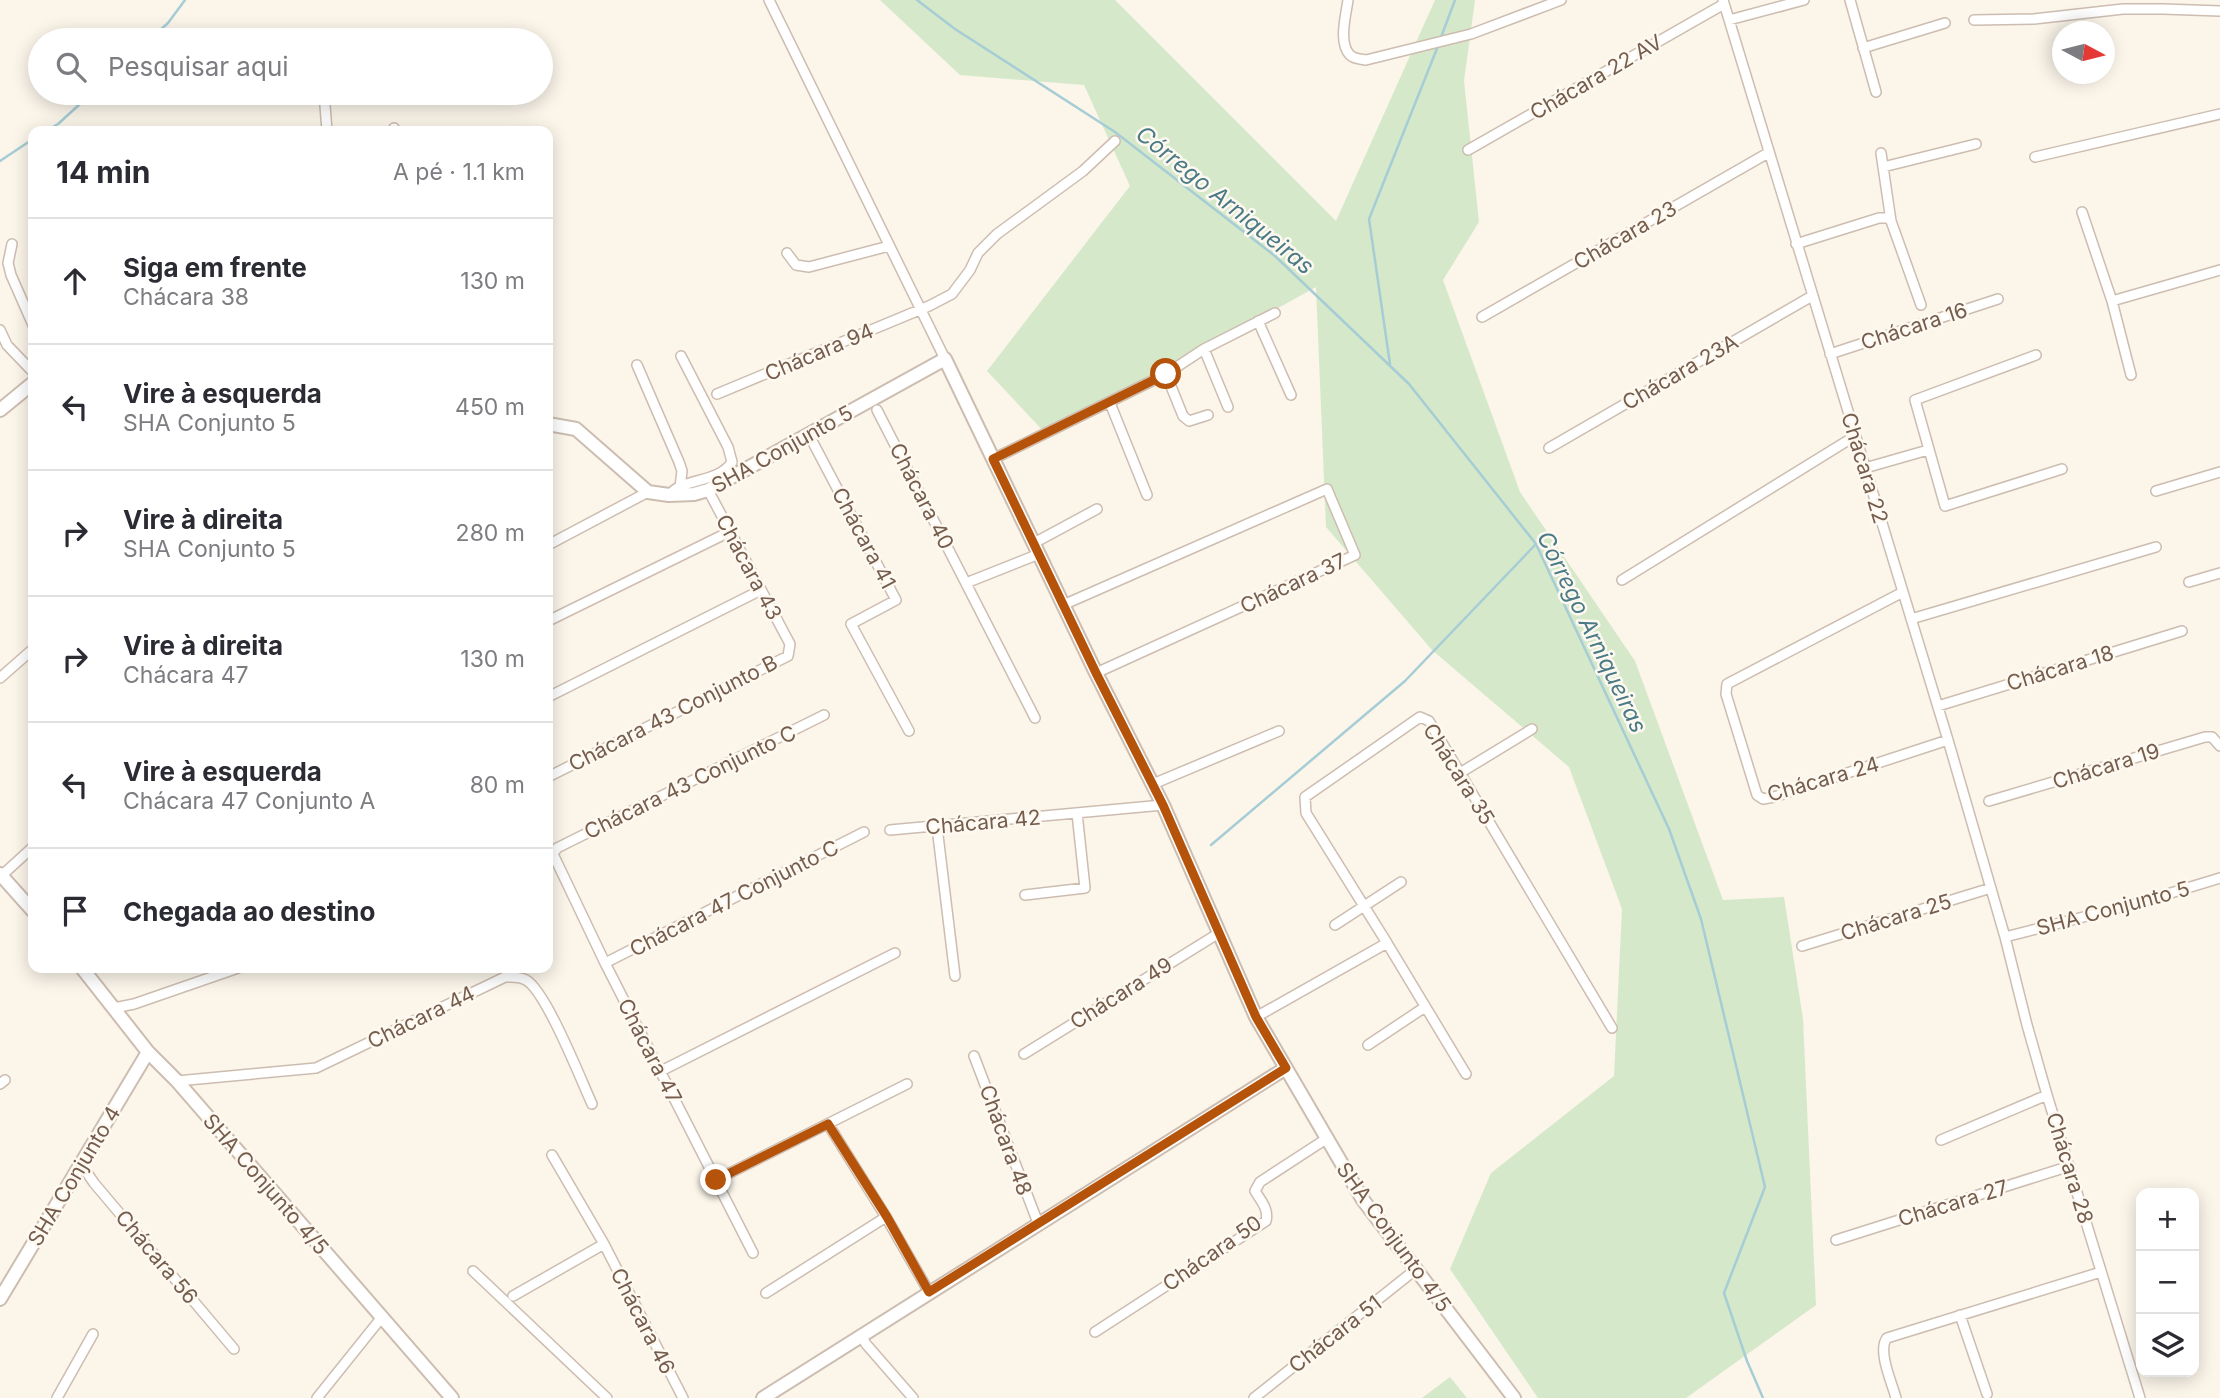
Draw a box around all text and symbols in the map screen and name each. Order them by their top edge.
north arrow [2052,21,2115,84]
search box [28,28,553,105]
street label: Chácara 22 AV [1526,29,1666,125]
icon: search [52,48,90,86]
text: Pesquisar aqui [108,51,289,82]
water label: Córrego Arniqueiras [1130,120,1320,280]
text: 14 min [56,154,151,190]
text: A pé · 1.1 km [393,158,525,186]
street label: Chácara 23 [1569,195,1681,275]
text: Siga em frente [123,252,307,283]
icon: ahead [56,262,94,300]
text: 130 m [460,267,525,295]
text: Chácara 38 [123,283,249,311]
street label: Chácara 16 [1857,297,1971,355]
street label: Chácara 94 [761,318,877,386]
street label: Chácara 23A [1618,329,1742,415]
route start [1150,358,1181,389]
text: Vire à esquerda [123,378,322,409]
icon: left [56,388,94,426]
text: 450 m [455,393,525,421]
street label: SHA Conjunto 5 [707,400,857,498]
text: SHA Conjunto 5 [123,409,296,437]
street label: Chácara 22 [1836,409,1894,527]
street label: Chácara 40 [885,439,959,553]
street label: Chácara 41 [827,483,901,593]
text: Vire à direita [123,504,283,535]
street label: Chácara 43 [711,510,787,624]
icon: right [56,514,94,552]
text: 280 m [456,519,525,547]
water label: Córrego Arniqueiras [1531,527,1653,737]
text: SHA Conjunto 5 [123,535,296,563]
street label: Chácara 37 [1236,548,1350,618]
text: Vire à direita [123,630,283,661]
icon: right [56,640,94,678]
street label: Chácara 18 [2003,640,2117,696]
text: 130 m [460,645,525,673]
street label: Chácara 43 Conjunto B [565,649,781,777]
text: Chácara 47 [123,661,249,689]
street label: Chácara 35 [1418,719,1500,829]
street label: Chácara 43 Conjunto C [580,720,800,844]
street label: Chácara 19 [2049,738,2163,794]
street label: Chácara 24 [1764,751,1882,807]
text: Vire à esquerda [123,756,322,787]
icon: left [56,766,94,804]
text: 80 m [470,771,525,799]
text: Chácara 47 Conjunto A [123,787,375,815]
street label: Chácara 42 [924,805,1042,839]
street label: Chácara 47 Conjunto C [625,834,843,962]
street label: SHA Conjunto 5 [2034,876,2192,940]
street label: Chácara 25 [1837,888,1955,946]
icon: arrive [56,892,94,930]
text: Chegada ao destino [123,896,375,927]
street label: Chácara 49 [1065,952,1177,1034]
street label: Chácara 44 [363,980,479,1054]
street label: Chácara 47 [613,994,687,1108]
street label: Chácara 48 [974,1081,1038,1199]
street label: SHA Conjunto 4 [22,1102,126,1250]
street label: SHA Conjunto 4/5 [198,1108,334,1260]
street label: Chácara 28 [2041,1109,2099,1227]
street label: SHA Conjunto 4/5 [1331,1157,1457,1317]
route end [700,1164,731,1195]
street label: Chácara 27 [1895,1174,2011,1232]
map controls [2136,1188,2199,1377]
button: + [2136,1188,2199,1251]
street label: Chácara 56 [110,1205,204,1309]
street label: Chácara 50 [1158,1210,1266,1296]
button: − [2136,1251,2199,1314]
street label: Chácara 46 [606,1264,680,1378]
street label: Chácara 51 [1284,1290,1386,1378]
button: layers [2136,1314,2199,1377]

